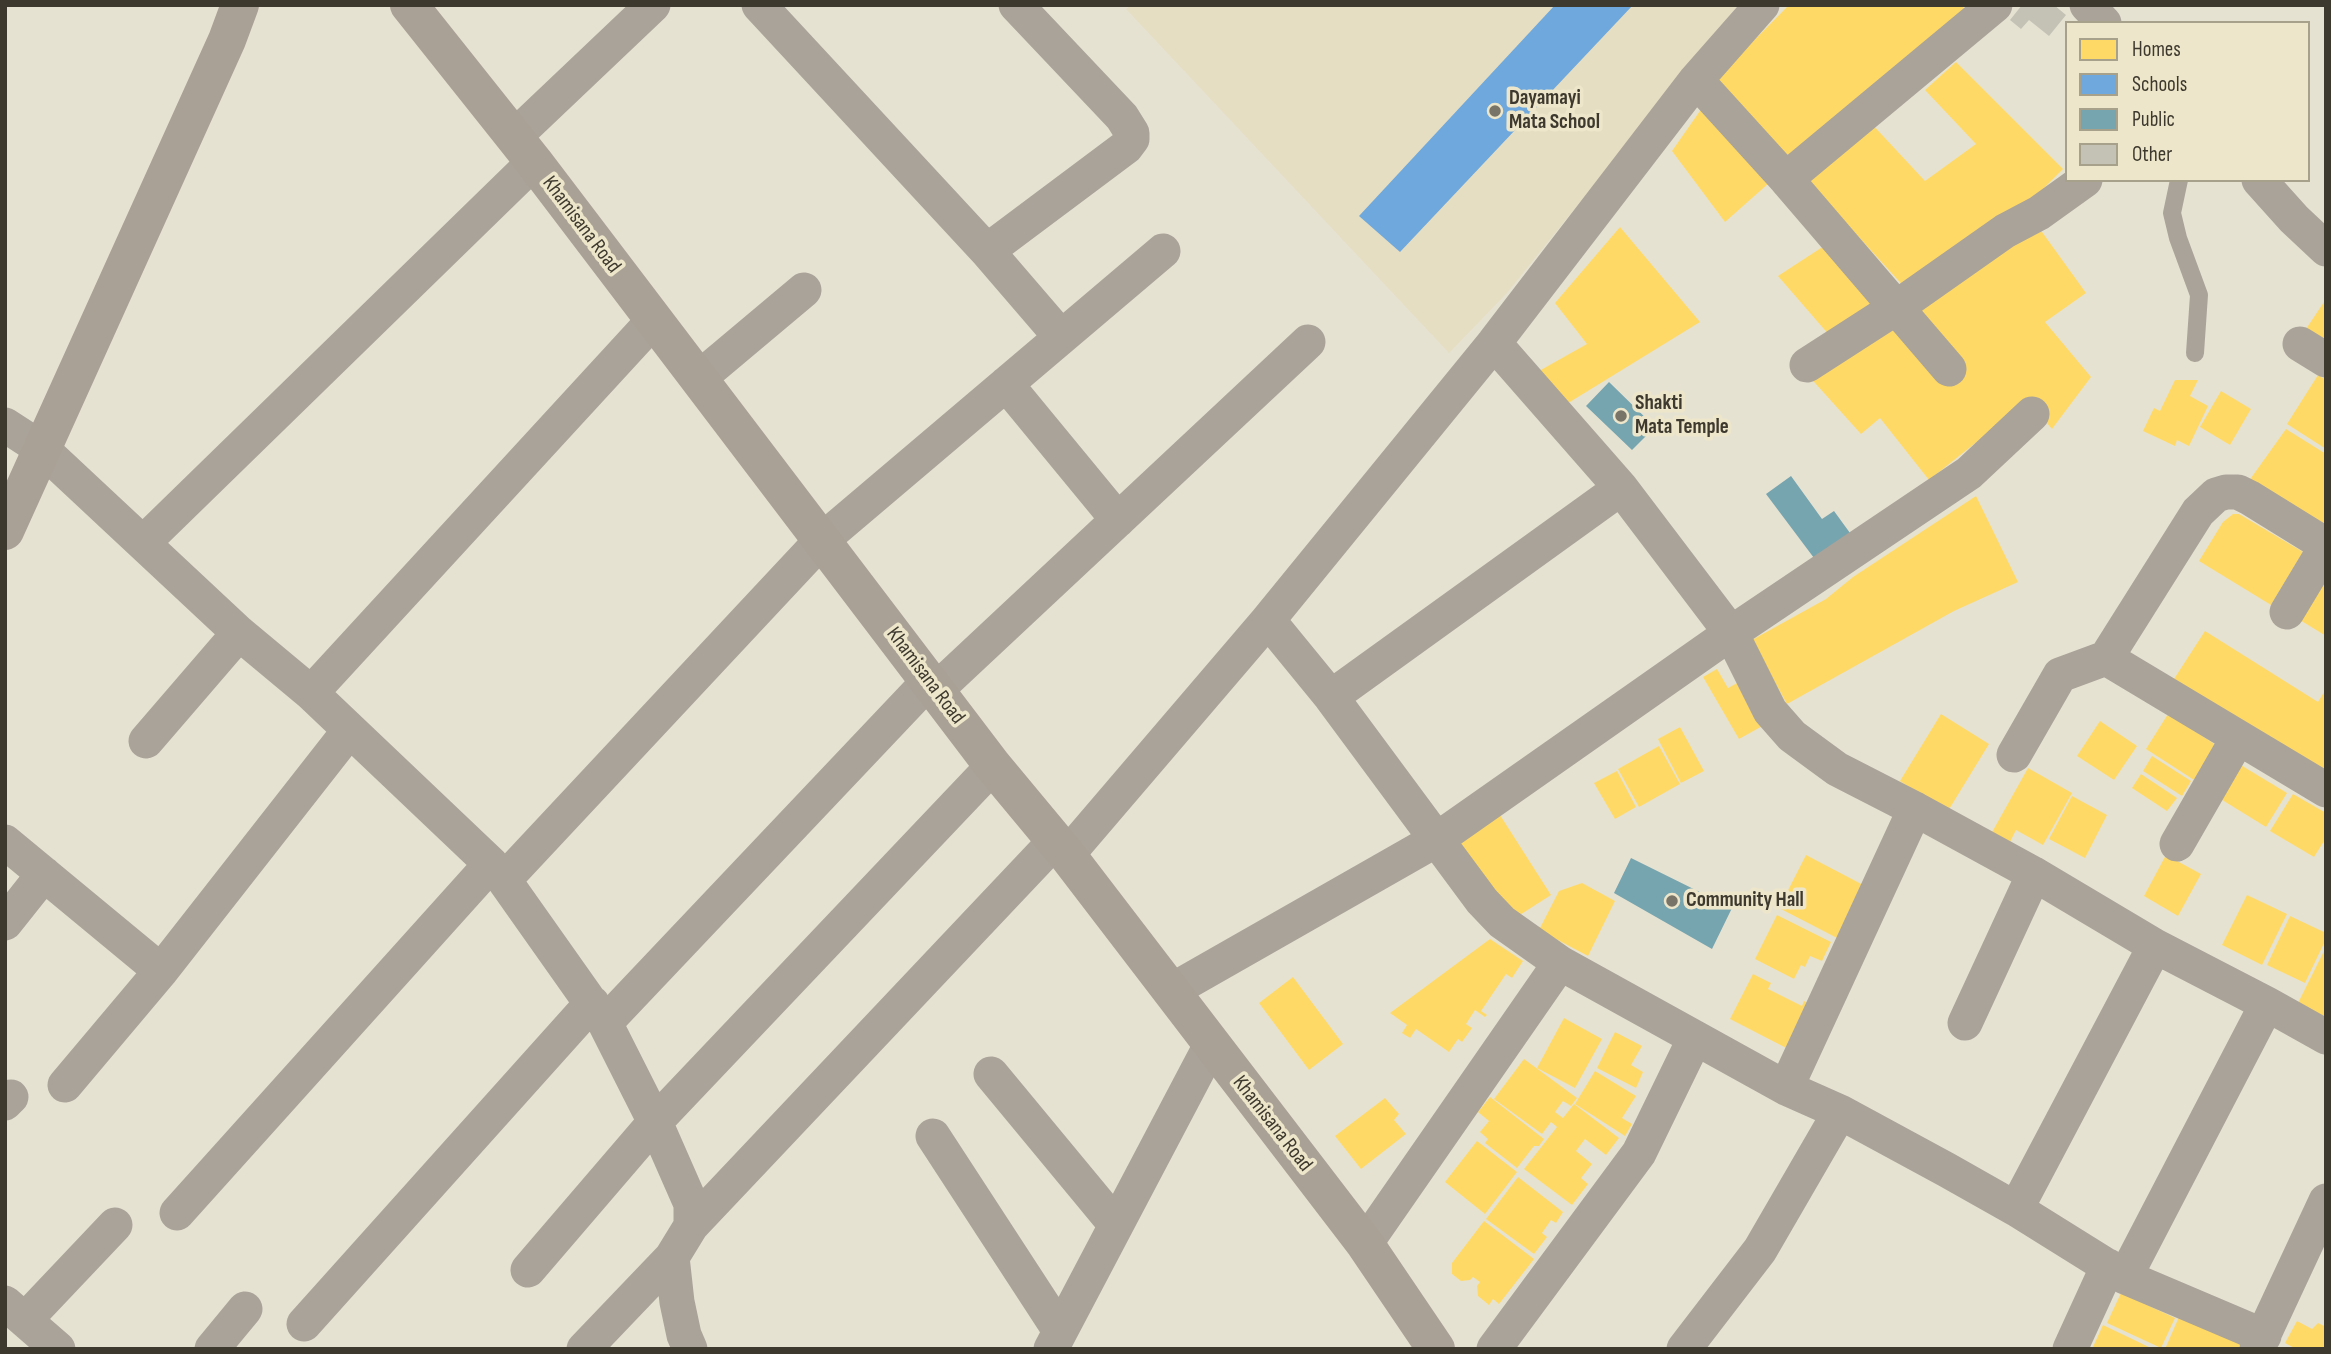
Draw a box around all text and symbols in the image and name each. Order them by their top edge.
legend [2065,21,2310,182]
text: Homes [2132,37,2181,62]
text: Schools [2132,72,2187,97]
place label: Dayamayi Mata School [1509,86,1600,136]
marker: Dayamayi Mata School [1487,103,1503,119]
text: Public [2132,107,2175,132]
text: Other [2132,142,2172,167]
street label: Khamisana Road [536,172,626,278]
place label: Shakti Mata Temple [1635,391,1729,441]
marker: Shakti Mata Temple [1613,408,1629,424]
street label: Khamisana Road [880,623,970,729]
place label: Community Hall [1686,888,1804,914]
marker: Community Hall [1664,893,1680,909]
street label: Khamisana Road [1227,1071,1317,1177]

